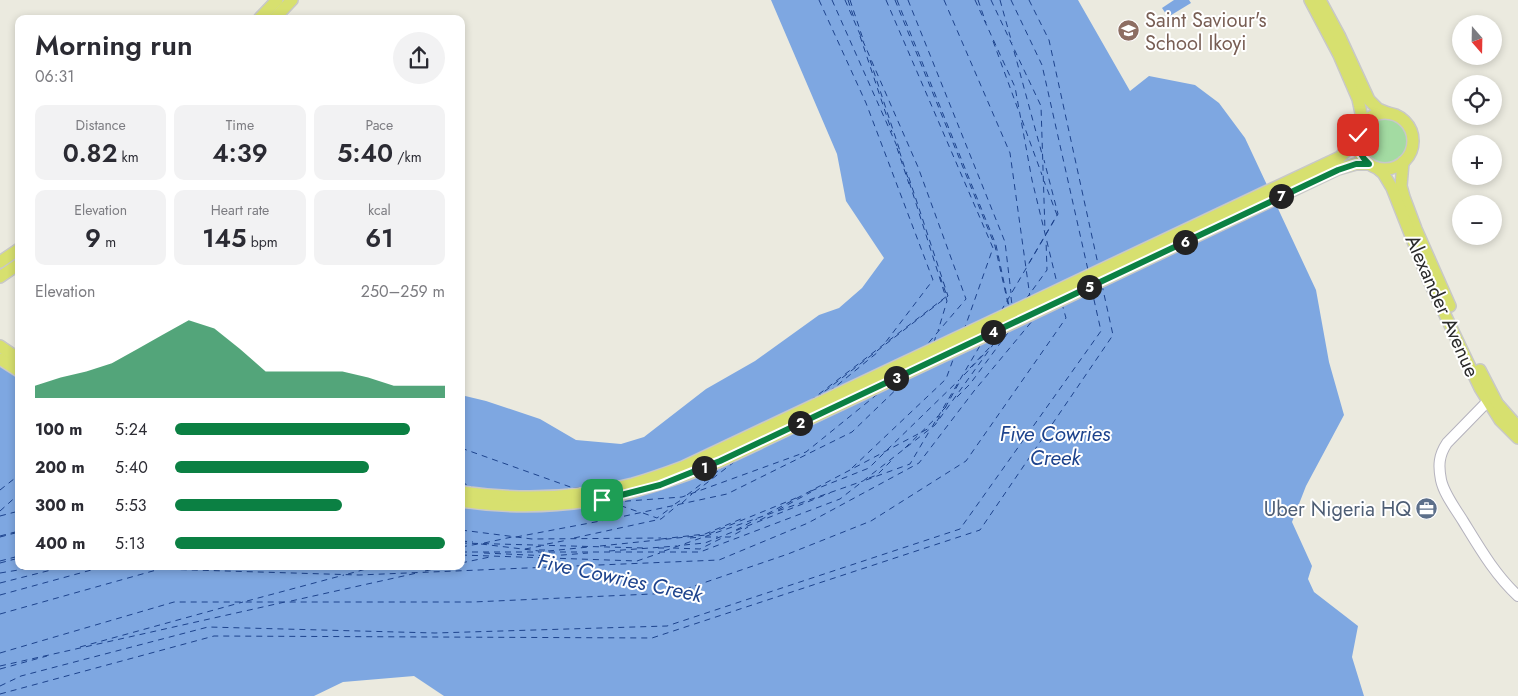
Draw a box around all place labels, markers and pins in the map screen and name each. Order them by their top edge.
place label: Saint Saviour's School Ikoyi [1145,6,1267,58]
school or university icon: Saint Saviour's School Ikoyi [1117,19,1141,43]
pin [1337,114,1379,156]
pin: 7 [1268,184,1294,208]
pin: 6 [1172,230,1198,254]
pin: 5 [1076,274,1102,300]
pin: 4 [980,320,1006,344]
pin: 3 [884,366,908,390]
pin: 2 [788,410,812,436]
pin: 1 [692,456,716,480]
pin [581,479,623,521]
place label: Uber Nigeria HQ [1264,495,1411,524]
office icon: Uber Nigeria HQ [1415,497,1439,521]

